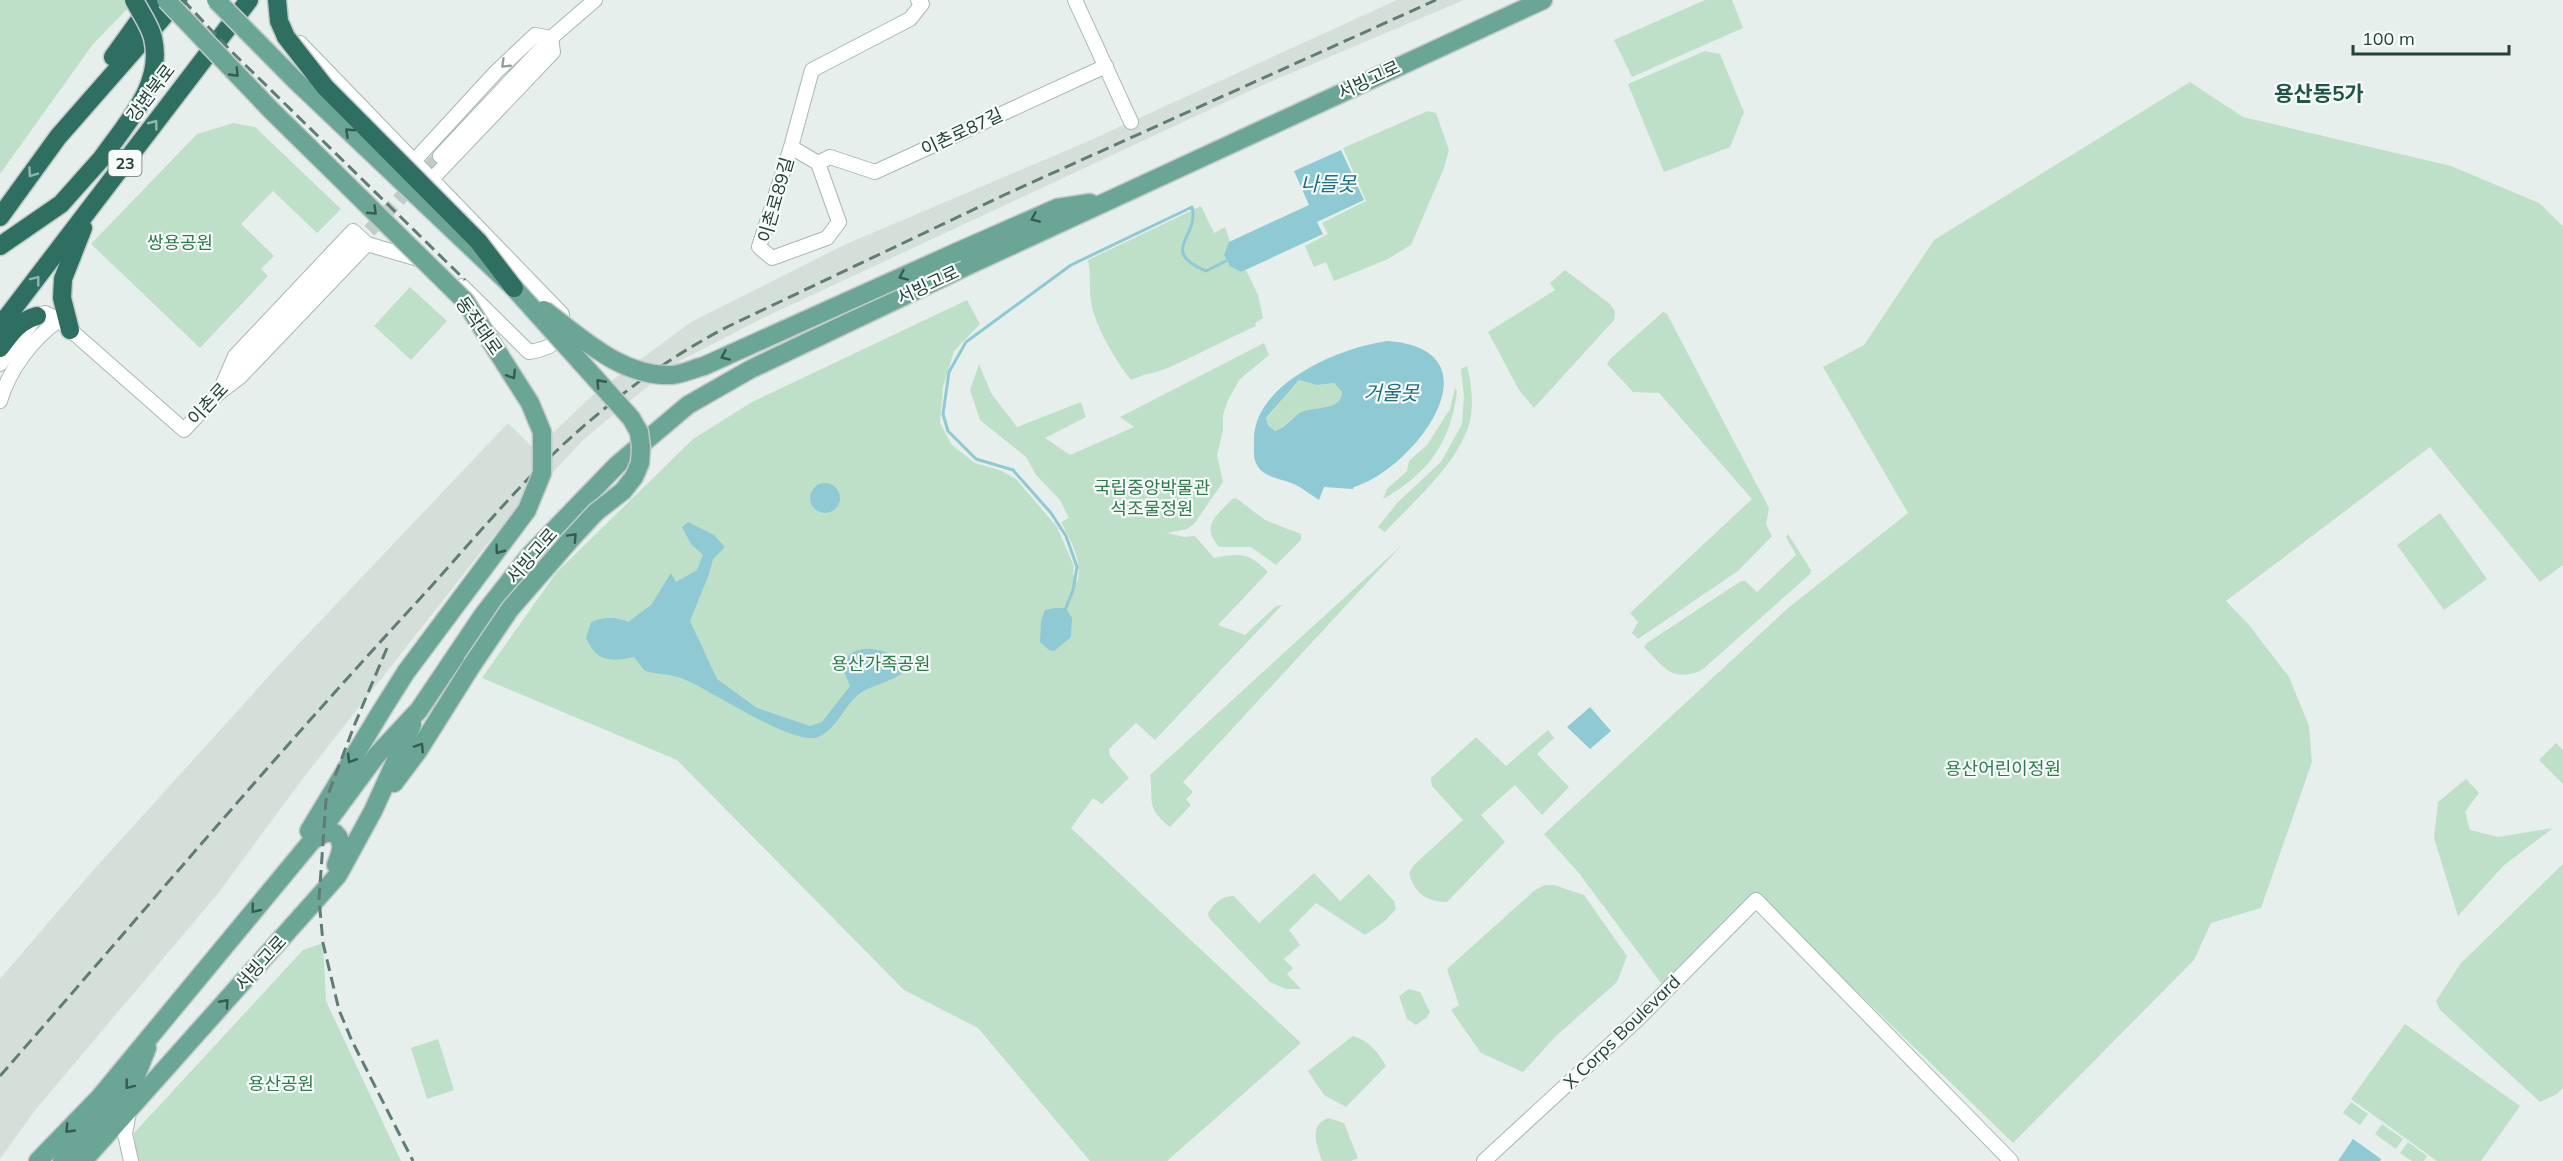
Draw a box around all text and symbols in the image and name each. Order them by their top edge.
scale bar [2353,18,2509,56]
text: 100 m [2362,27,2415,50]
street label: 서빙고로 [1334,55,1404,104]
one-way arrow [501,57,511,68]
street label: 강변북로 [121,59,180,126]
one-way arrow [228,66,239,77]
district label: 용산동5가 [2274,80,2364,106]
street label: 이촌로87길 [917,103,1006,161]
one-way arrow [147,120,158,131]
one-way arrow [346,128,356,139]
road number: 23 [108,150,142,176]
street label: 이촌로89길 [752,154,799,245]
one-way arrow [28,166,39,177]
water label: 나들못 [1300,171,1357,196]
one-way arrow [366,203,377,214]
one-way arrow [1031,210,1042,222]
park label: 쌍용공원 [147,231,213,254]
street label: 서빙고로 [893,260,963,309]
one-way arrow [899,269,910,281]
one-way arrow [28,275,39,286]
street label: 동작대로 [451,292,508,359]
one-way arrow [721,349,732,361]
one-way arrow [505,368,516,379]
street label: 이촌로 [182,378,233,430]
one-way arrow [596,380,607,390]
water label: 거울못 [1363,380,1420,405]
park label: 국립중앙박물관 석조물정원 [1094,476,1210,520]
street label: 서빙고로 [501,523,562,588]
one-way arrow [566,533,577,543]
one-way arrow [495,543,506,554]
park label: 용산가족공원 [831,652,931,675]
one-way arrow [413,743,424,754]
one-way arrow [347,753,359,763]
park label: 용산어린이정원 [1945,757,2061,780]
one-way arrow [251,902,262,913]
street label: 서빙고로 [230,930,291,995]
street label: X Corps Boulevard [1558,970,1685,1093]
one-way arrow [218,999,229,1009]
park label: 용산공원 [248,1072,314,1095]
one-way arrow [125,1079,136,1090]
one-way arrow [65,1123,76,1133]

